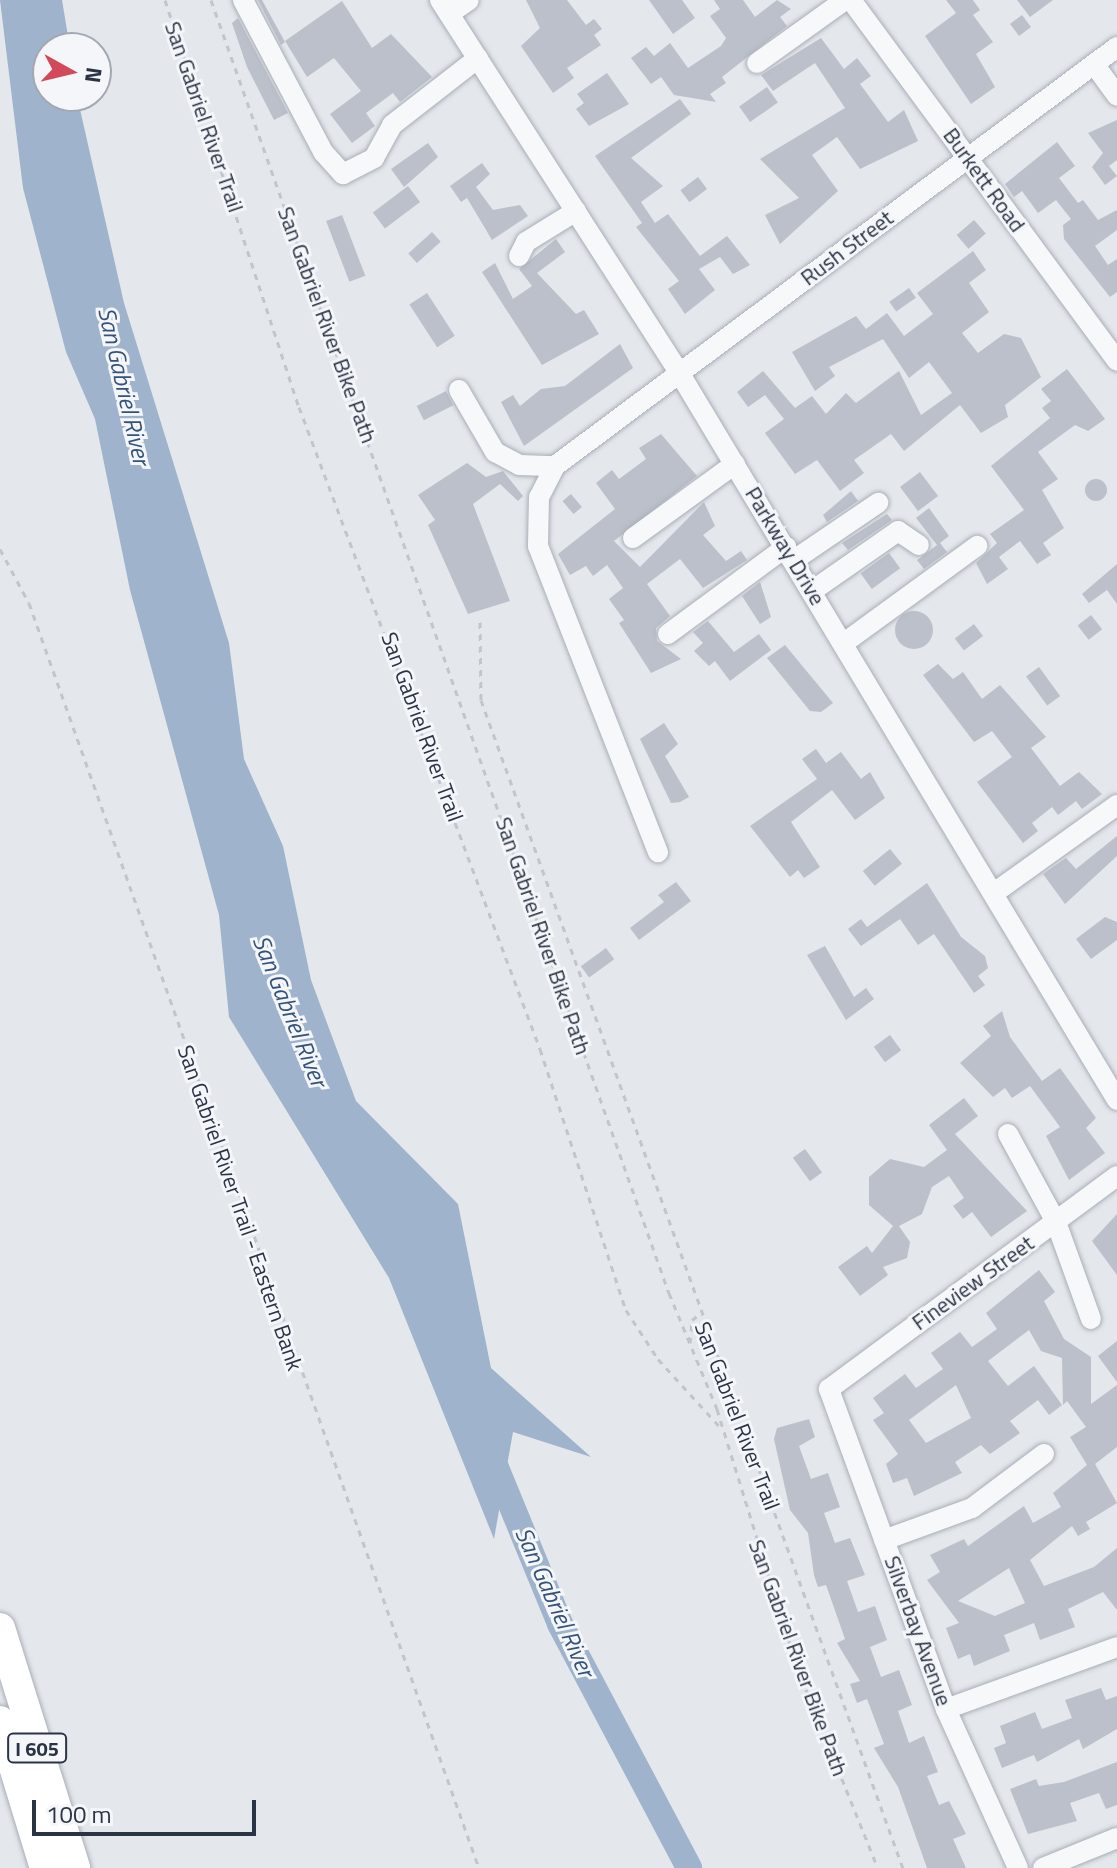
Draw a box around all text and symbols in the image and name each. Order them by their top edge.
street label: San Gabriel River Trail [159,18,249,216]
north arrow [32,32,112,112]
text: N [76,65,112,85]
street label: Burkett Road [937,123,1031,237]
street label: San Gabriel River Bike Path [272,203,382,447]
street label: Rush Street [796,205,898,291]
water label: San Gabriel River [92,304,156,468]
street label: Parkway Drive [739,482,831,610]
street label: San Gabriel River Trail [375,629,469,825]
street label: San Gabriel River Bike Path [490,814,596,1058]
water label: San Gabriel River [247,931,333,1091]
street label: San Gabriel River Trail - Eastern Bank [172,1042,308,1374]
street label: Fineview Street [907,1230,1039,1336]
street label: San Gabriel River Trail [689,1318,785,1514]
water label: San Gabriel River [509,1523,601,1681]
street label: San Gabriel River Bike Path [743,1536,853,1780]
street label: Silverbay Avenue [879,1552,957,1710]
road number: I 605 [7,1732,67,1764]
scale bar [36,1784,260,1834]
text: 100 m [46,1796,112,1832]

